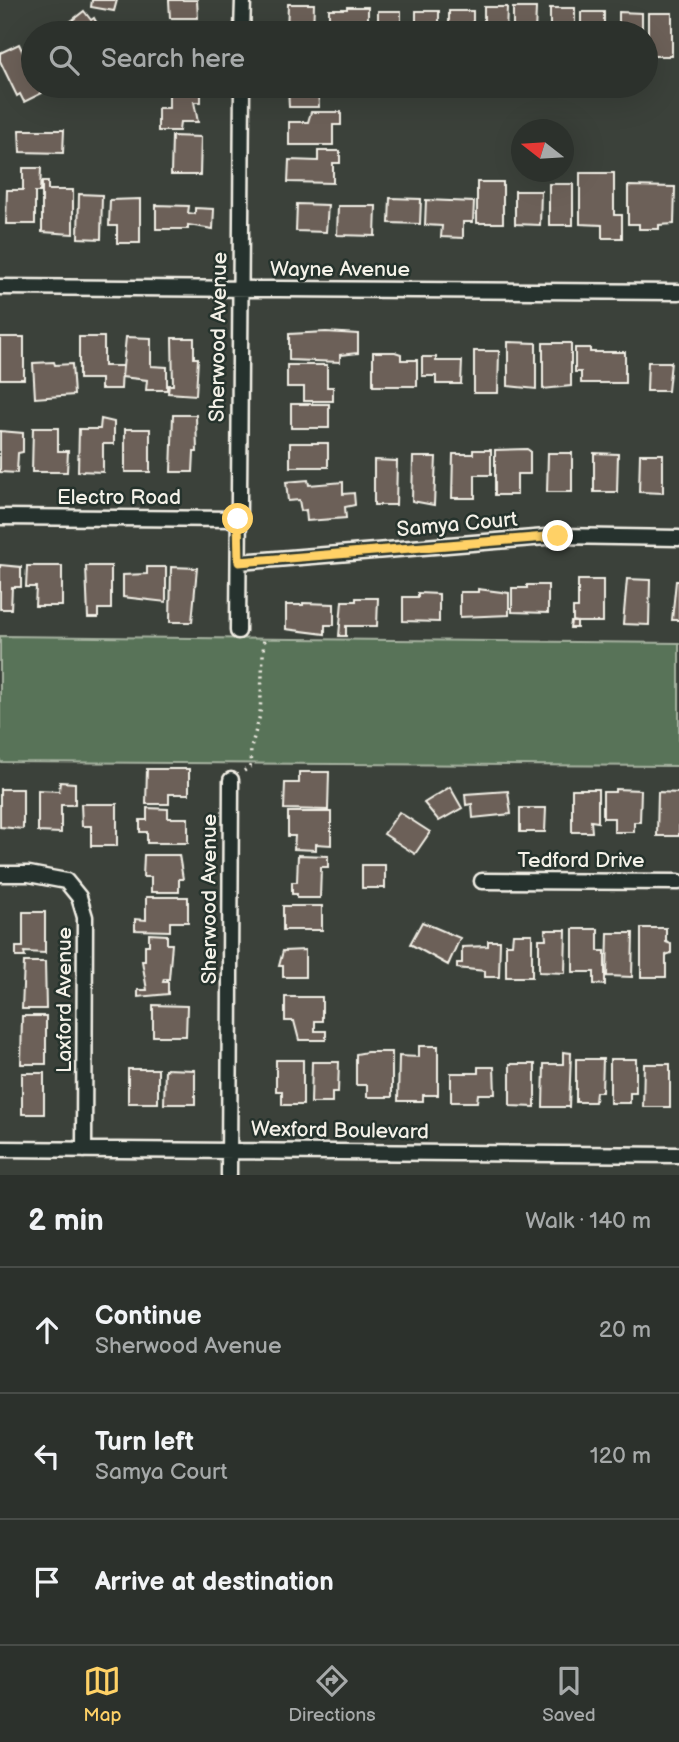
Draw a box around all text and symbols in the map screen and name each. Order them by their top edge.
search box [21,21,658,98]
icon: search [45,41,83,79]
text: Search here [101,44,245,75]
north arrow [511,119,574,182]
street label: Sherwood Avenue [205,252,232,422]
street label: Wayne Avenue [270,257,410,282]
street label: Electro Road [57,485,181,510]
route start [222,503,253,534]
street label: Samya Court [396,507,519,542]
route end [542,520,573,551]
street label: Sherwood Avenue [197,814,222,984]
street label: Tedford Drive [518,848,644,873]
street label: Laxford Avenue [52,927,77,1073]
street label: Wexford Boulevard [251,1116,429,1145]
text: 2 min [28,1203,104,1239]
text: Walk · 140 m [525,1207,651,1235]
text: Continue [95,1301,202,1332]
icon: ahead [28,1311,66,1349]
text: 20 m [599,1316,651,1344]
text: Sherwood Avenue [95,1332,282,1360]
text: Turn left [95,1427,194,1458]
icon: left [28,1437,66,1475]
text: 120 m [590,1442,651,1470]
text: Samya Court [95,1458,228,1486]
icon: arrive [28,1563,66,1601]
text: Arrive at destination [95,1567,334,1598]
tab: Map [83,1662,122,1727]
tab: Directions [288,1662,376,1727]
tab: Saved [542,1662,596,1727]

